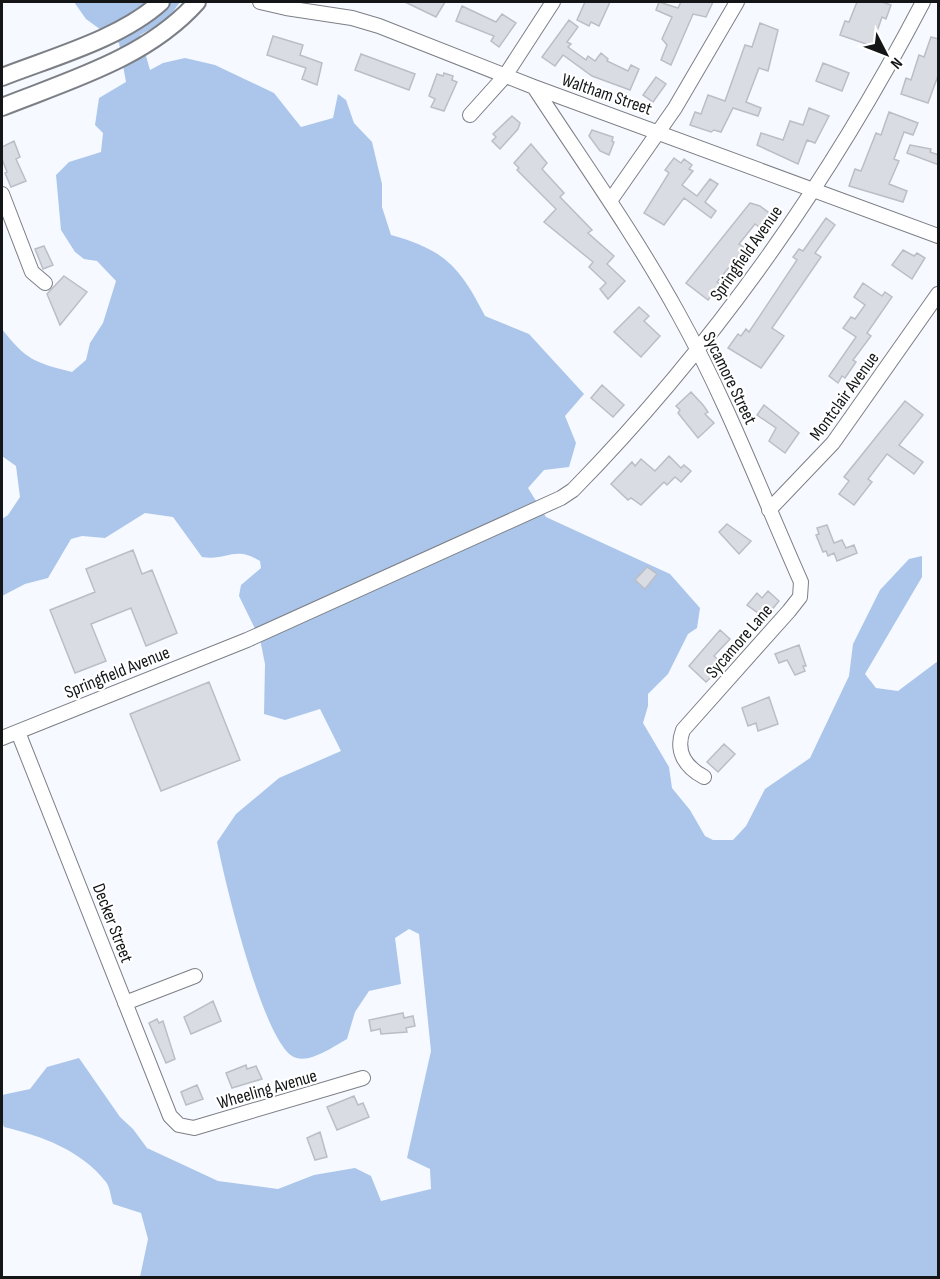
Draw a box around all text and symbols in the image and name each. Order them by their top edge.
north arrow [856,24,916,84]
text: N [886,54,906,73]
street label: Waltham Street [559,69,655,120]
street label: Springfield Avenue [706,202,787,305]
street label: Sycamore Street [698,329,761,428]
street label: Montclair Avenue [805,348,884,445]
street label: Sycamore Lane [702,600,777,683]
street label: Springfield Avenue [62,642,173,703]
street label: Decker Street [88,881,137,966]
street label: Wheeling Avenue [215,1065,319,1114]

